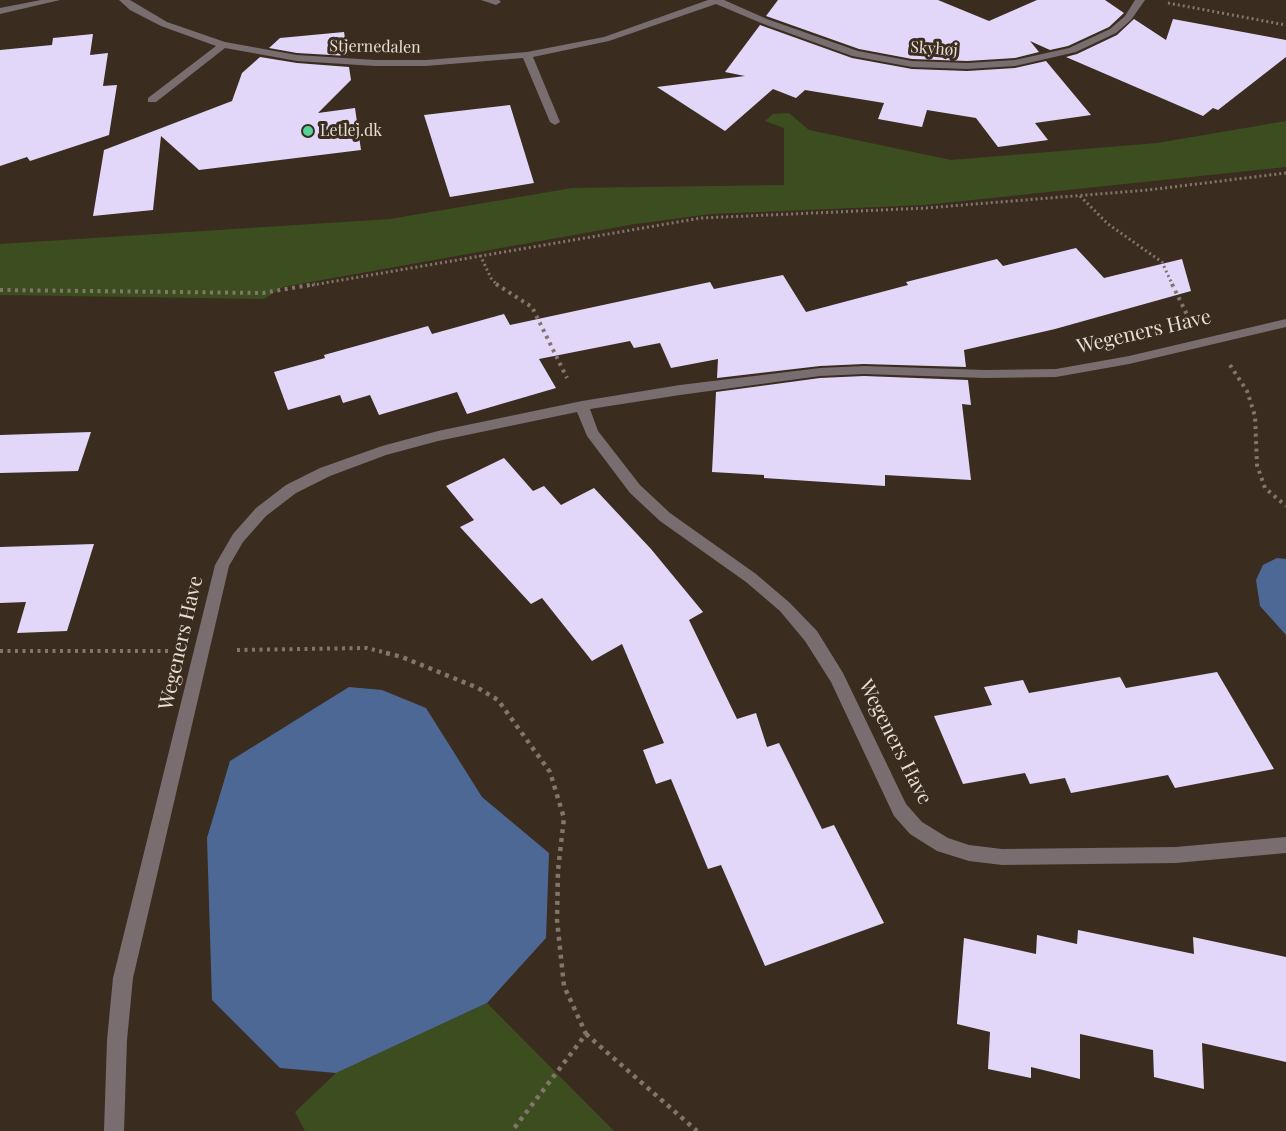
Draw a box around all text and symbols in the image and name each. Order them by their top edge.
street label: Stjernedalen [329,37,421,57]
street label: Skyhøj [910,38,958,60]
place label: Letlej.dk [320,121,382,141]
marker: Letlej.dk [301,124,315,138]
street label: Wegeners Have [1075,305,1213,359]
street label: Wegeners Have [154,574,208,712]
street label: Wegeners Have [853,676,937,808]

